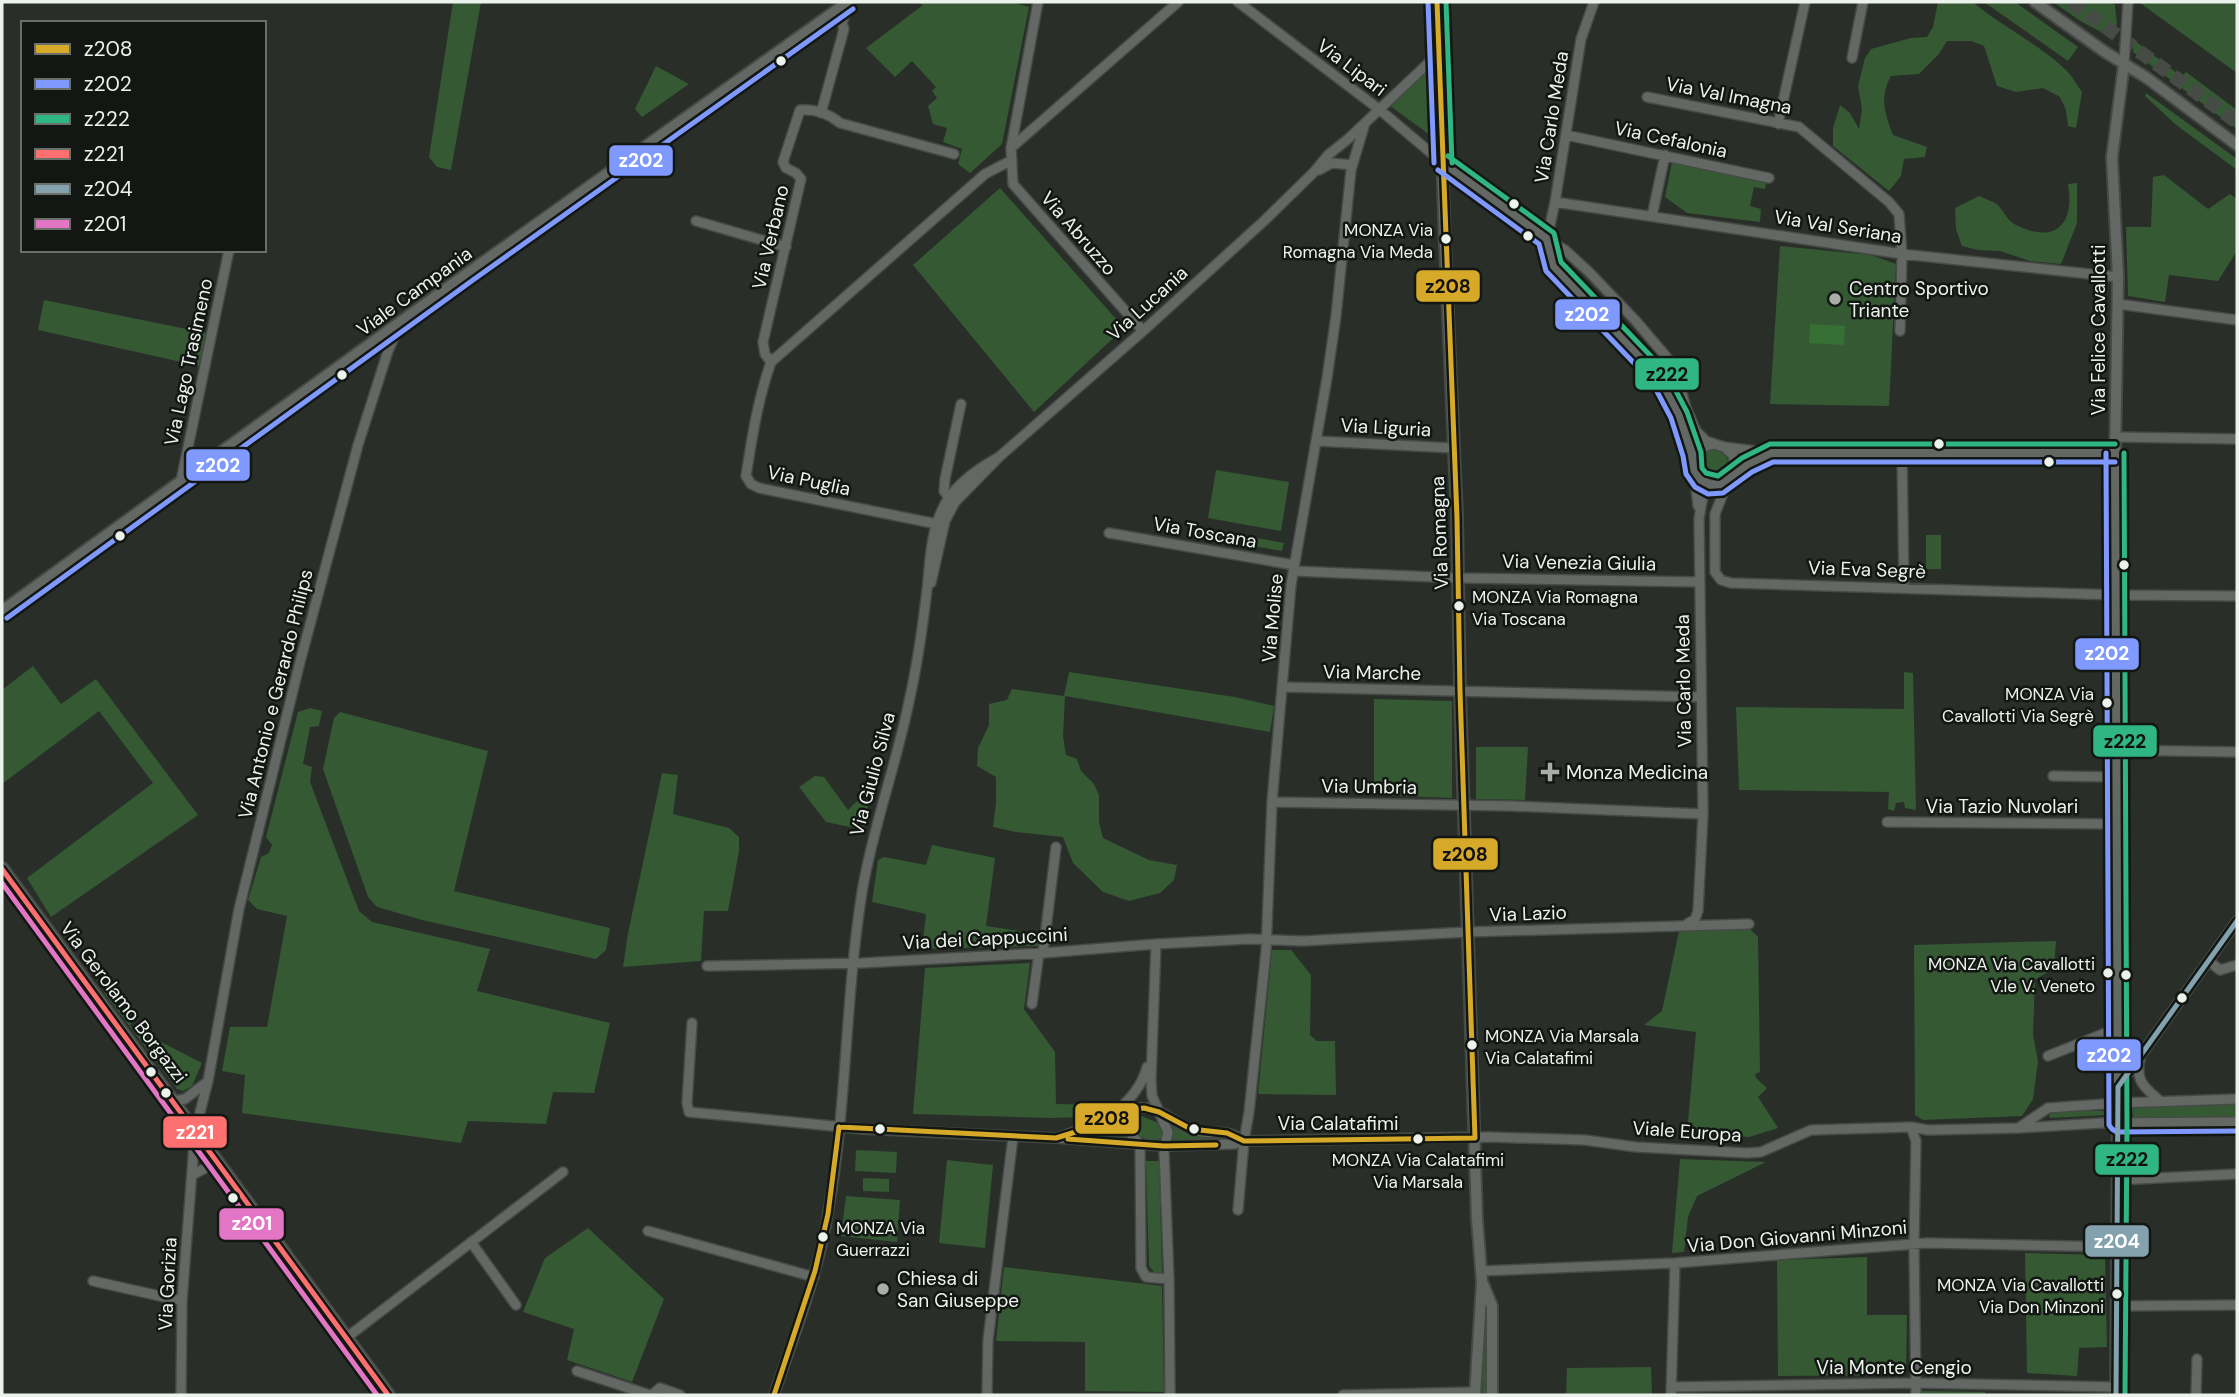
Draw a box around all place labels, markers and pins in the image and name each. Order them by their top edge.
unlabelled marker [774,54,788,68]
unlabelled marker [1507,197,1521,211]
place label: MONZA Via Romagna Via Meda [1283,219,1433,263]
unlabelled marker [1521,229,1535,243]
marker: MONZA Via Romagna Via Meda [1439,232,1453,246]
place label: Centro Sportivo Triante [1849,276,1989,323]
marker: Centro Sportivo Triante [1827,291,1843,307]
unlabelled marker [335,368,349,382]
unlabelled marker [1932,437,1946,451]
unlabelled marker [2042,455,2056,469]
unlabelled marker [113,529,127,543]
unlabelled marker [2117,558,2131,572]
place label: MONZA Via Romagna Via Toscana [1472,586,1638,630]
marker: MONZA Via Romagna Via Toscana [1452,599,1466,613]
place label: MONZA Via Cavallotti Via Segrè [1942,683,2094,727]
marker: MONZA Via Cavallotti Via Segrè [2100,696,2114,710]
place label: Monza Medicina [1566,760,1708,785]
marker: Monza Medicina [1540,762,1560,782]
place label: MONZA Via Cavallotti V.le V. Veneto [1928,953,2095,997]
marker: MONZA Via Cavallotti V.le V. Veneto [2101,966,2115,980]
unlabelled marker [2119,968,2133,982]
unlabelled marker [2175,991,2189,1005]
place label: MONZA Via Marsala Via Calatafimi [1485,1025,1639,1069]
marker: MONZA Via Marsala Via Calatafimi [1465,1038,1479,1052]
unlabelled marker [144,1065,158,1079]
unlabelled marker [159,1086,173,1100]
unlabelled marker [873,1122,887,1136]
unlabelled marker [1187,1122,1201,1136]
marker: MONZA Via Calatafimi Via Marsala [1411,1132,1425,1146]
place label: MONZA Via Calatafimi Via Marsala [1332,1149,1504,1193]
unlabelled marker [226,1191,240,1205]
place label: MONZA Via Guerrazzi [836,1217,925,1261]
marker: MONZA Via Guerrazzi [816,1230,830,1244]
place label: Chiesa di San Giuseppe [897,1266,1019,1313]
place label: MONZA Via Cavallotti Via Don Minzoni [1937,1274,2104,1318]
marker: Chiesa di San Giuseppe [875,1281,891,1297]
marker: MONZA Via Cavallotti Via Don Minzoni [2110,1287,2124,1301]

